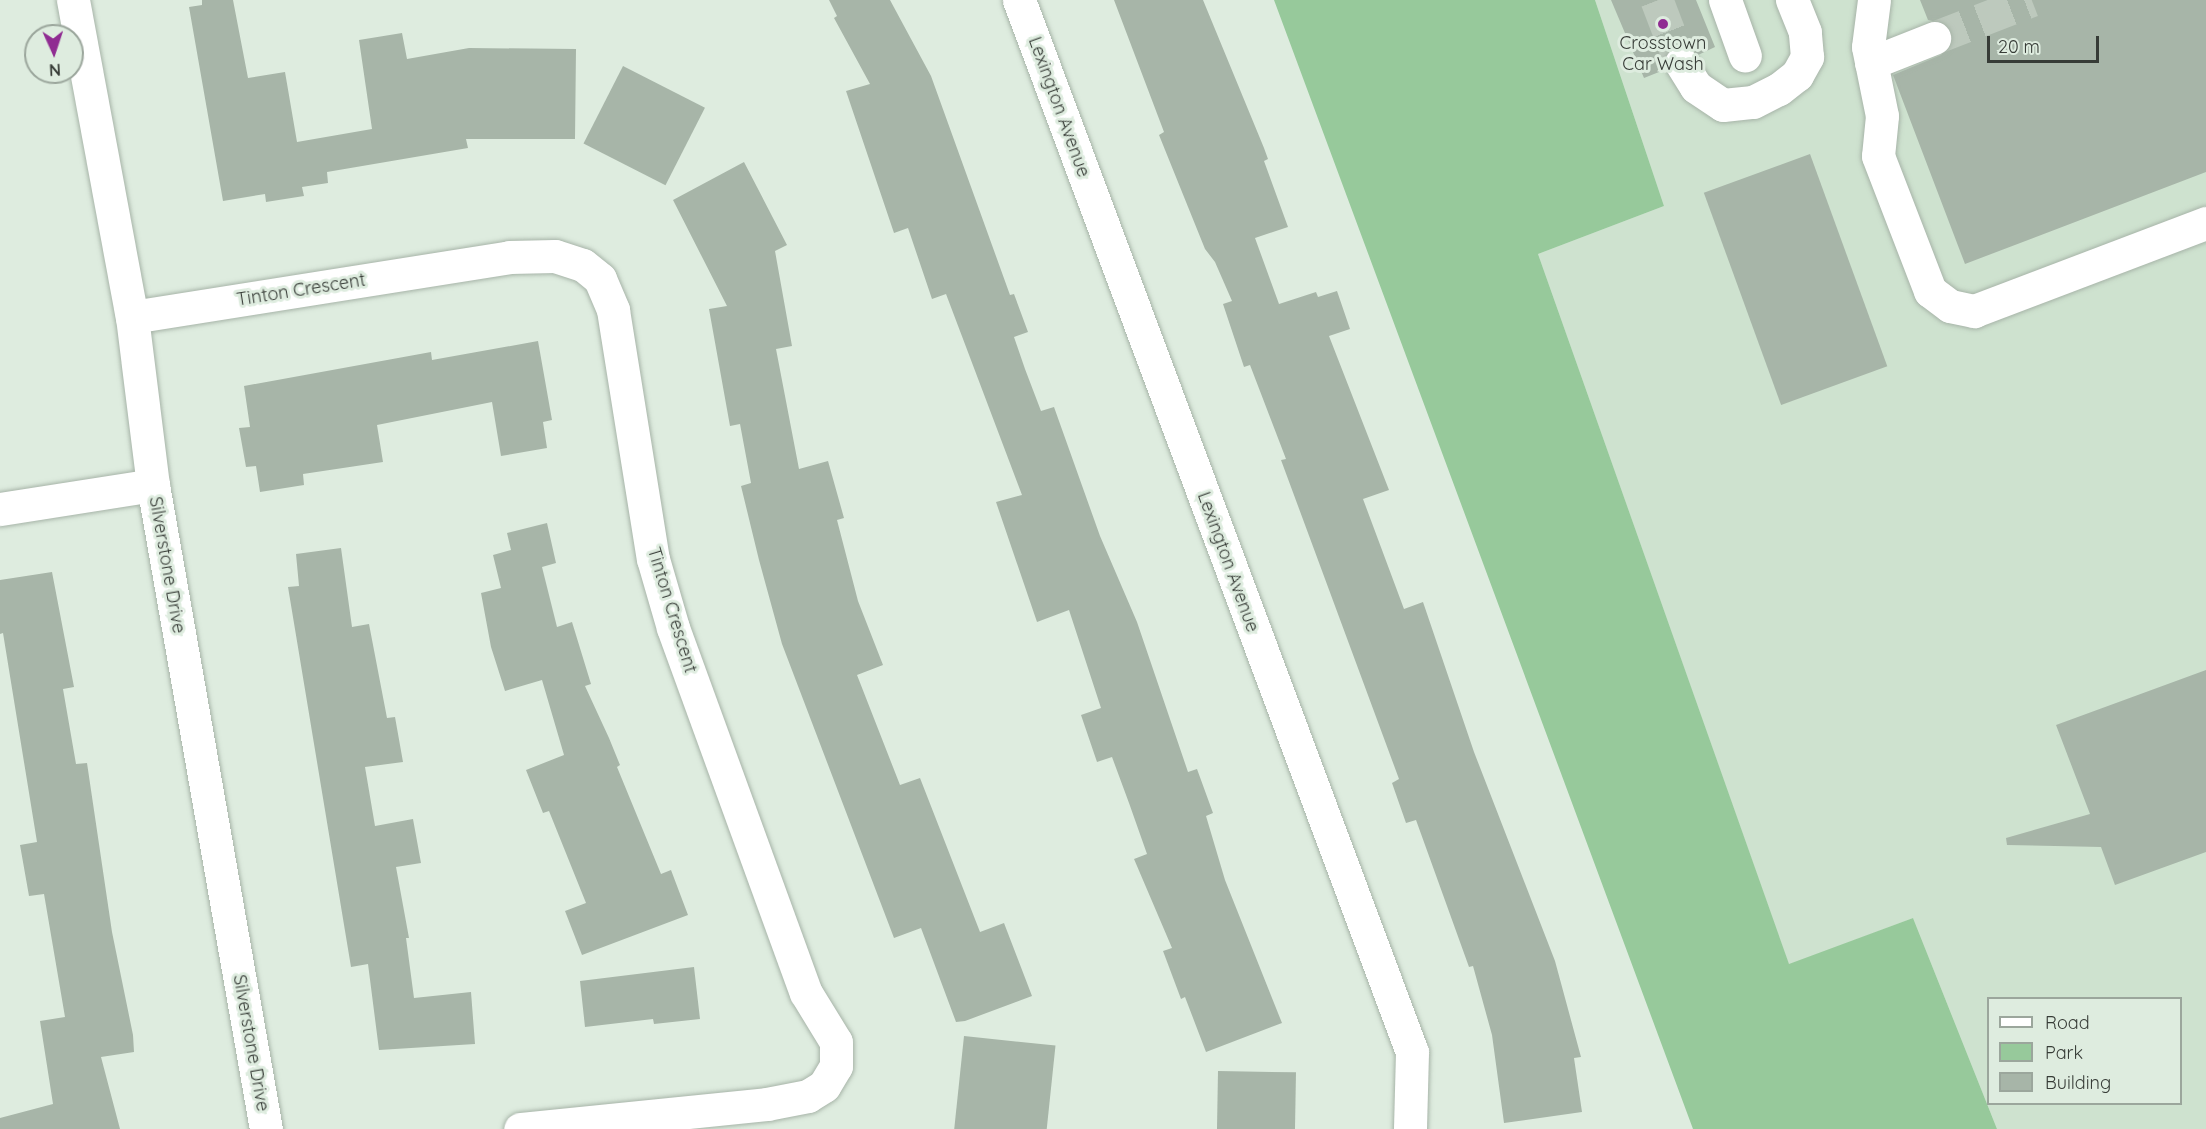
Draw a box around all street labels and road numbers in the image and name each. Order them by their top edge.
street label: Lexington Avenue [1024,34,1094,180]
street label: Tinton Crescent [235,269,367,311]
street label: Lexington Avenue [1193,489,1263,635]
street label: Silverstone Drive [144,495,190,635]
street label: Tinton Crescent [643,545,701,675]
street label: Silverstone Drive [228,973,274,1113]

